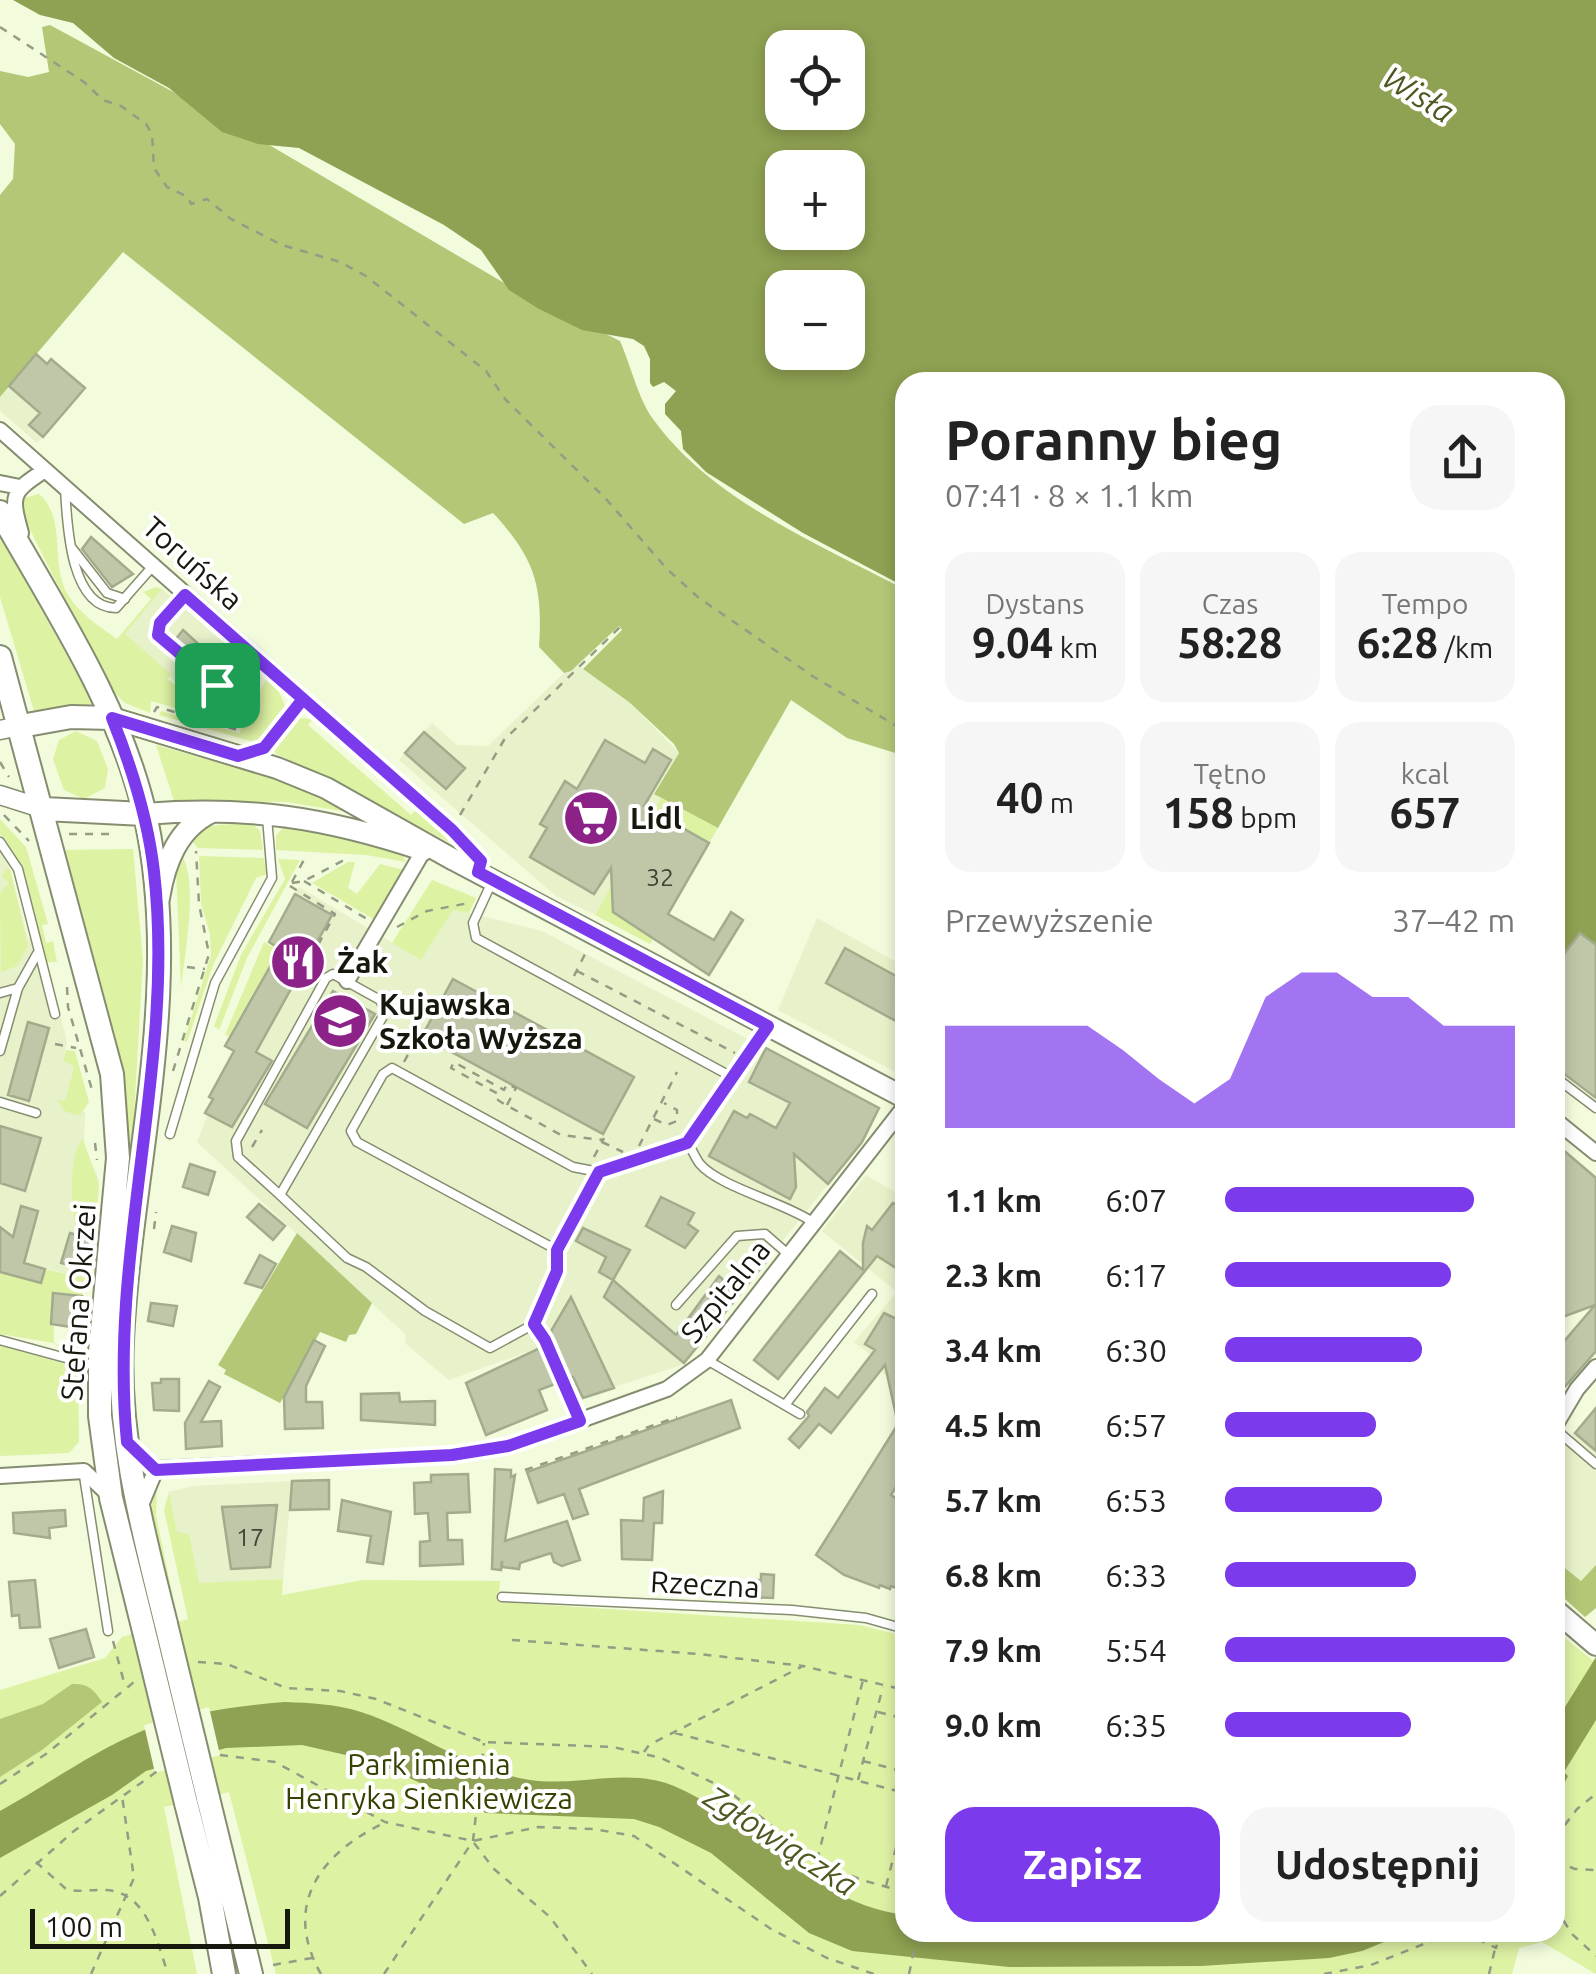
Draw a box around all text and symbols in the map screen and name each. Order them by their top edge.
map controls [765,30,865,370]
button: locate [765,30,865,130]
water label: Wisła [1377,59,1461,129]
button: + [765,150,865,250]
button: − [765,270,865,370]
button: share [1410,405,1515,510]
text: Poranny bieg [945,409,1282,470]
text: 07:41 · 8 × 1.1 km [945,477,1193,513]
street label: Toruńska [136,510,250,616]
text: Dystans [986,588,1084,619]
text: Czas [1202,588,1258,619]
text: Tempo [1382,588,1468,619]
text: 9.04 [972,619,1053,666]
text: 58:28 [1177,619,1283,666]
text: 6:28 [1357,619,1438,666]
text: km [1053,632,1098,663]
text: /km [1438,632,1493,663]
pin [175,643,260,728]
icon: arrive [190,658,245,713]
text: Tętno [1193,758,1267,789]
text: kcal [1401,758,1449,789]
text: 40 [996,774,1043,821]
text: m [1043,787,1074,818]
supermarket icon: Lidl [561,788,621,848]
text: 158 [1163,789,1234,836]
text: 657 [1389,789,1461,836]
place label: Lidl [630,801,682,835]
text: bpm [1234,802,1297,833]
house number: 32 [646,863,674,891]
text: Przewyższenie [945,902,1154,938]
text: 37–42 m [1392,902,1515,938]
restaurant icon: Żak [268,932,328,992]
place label: Żak [337,945,389,979]
place label: Kujawska Szkoła Wyższa [379,987,583,1055]
school or university icon: Kujawska Szkoła Wyższa [310,991,370,1051]
text: 1.1 km [945,1182,1042,1218]
text: 6:07 [1105,1182,1167,1218]
street label: Stefana Okrzei [54,1202,102,1402]
street label: Szpitalna [673,1233,777,1349]
text: 2.3 km [945,1257,1042,1293]
text: 6:17 [1105,1257,1167,1293]
text: 3.4 km [945,1332,1042,1368]
text: 6:30 [1105,1332,1167,1368]
text: 4.5 km [945,1407,1042,1443]
text: 6:57 [1105,1407,1167,1443]
text: 5.7 km [945,1482,1042,1518]
text: 6:53 [1105,1482,1167,1518]
house number: 17 [236,1523,264,1551]
text: 6.8 km [945,1557,1042,1593]
text: 6:33 [1105,1557,1167,1593]
street label: Rzeczna [649,1564,761,1604]
text: 7.9 km [945,1632,1042,1668]
text: 5:54 [1105,1632,1167,1668]
text: 9.0 km [945,1707,1042,1743]
text: 6:35 [1105,1707,1167,1743]
park label: Park imienia Henryka Sienkiewicza [285,1747,573,1815]
water label: Zgłowiączka [697,1777,864,1902]
button: Zapisz [945,1807,1220,1922]
button: Udostępnij [1240,1807,1515,1922]
scale bar [30,1904,290,1948]
text: 100 m [45,1911,123,1942]

